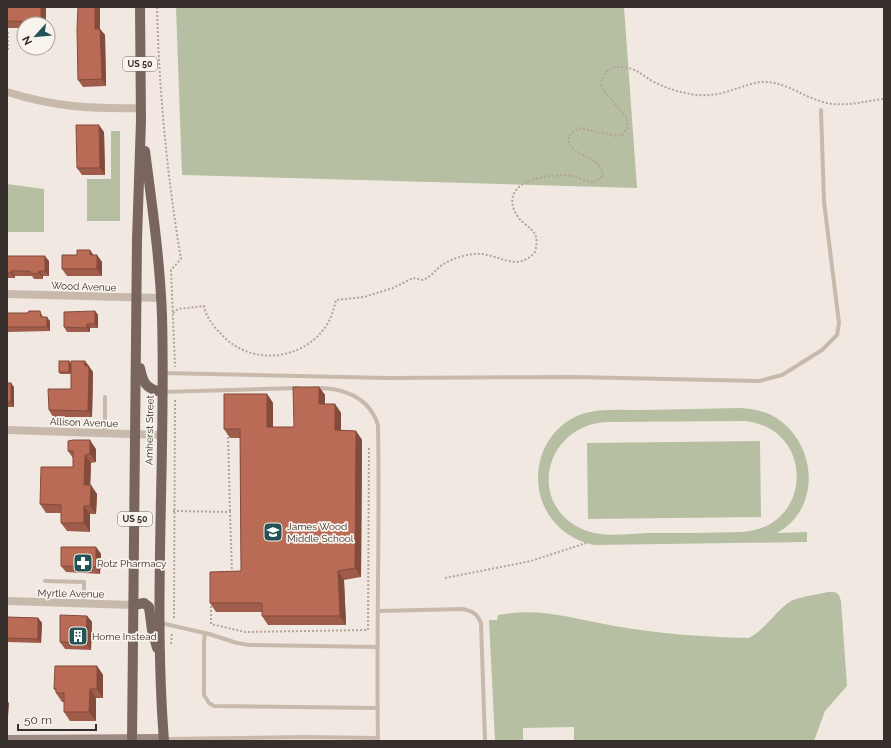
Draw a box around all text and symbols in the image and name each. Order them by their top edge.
north arrow [16,16,56,56]
text: N [20,34,35,47]
road number: US 50 [123,57,157,71]
street label: Wood Avenue [51,280,117,293]
street label: Amherst Street [143,394,156,465]
street label: Allison Avenue [50,416,118,429]
road number: US 50 [118,512,152,526]
school or university icon: James Wood Middle School [262,521,284,543]
place label: James Wood Middle School [287,521,354,544]
pharmacy icon: Rotz Pharmacy [72,552,94,574]
place label: Rotz Pharmacy [97,558,167,569]
street label: Myrtle Avenue [37,587,105,600]
building icon: Home Instead [67,625,89,647]
place label: Home Instead [92,631,157,642]
scale bar [18,706,96,732]
text: 50 m [24,713,52,727]

